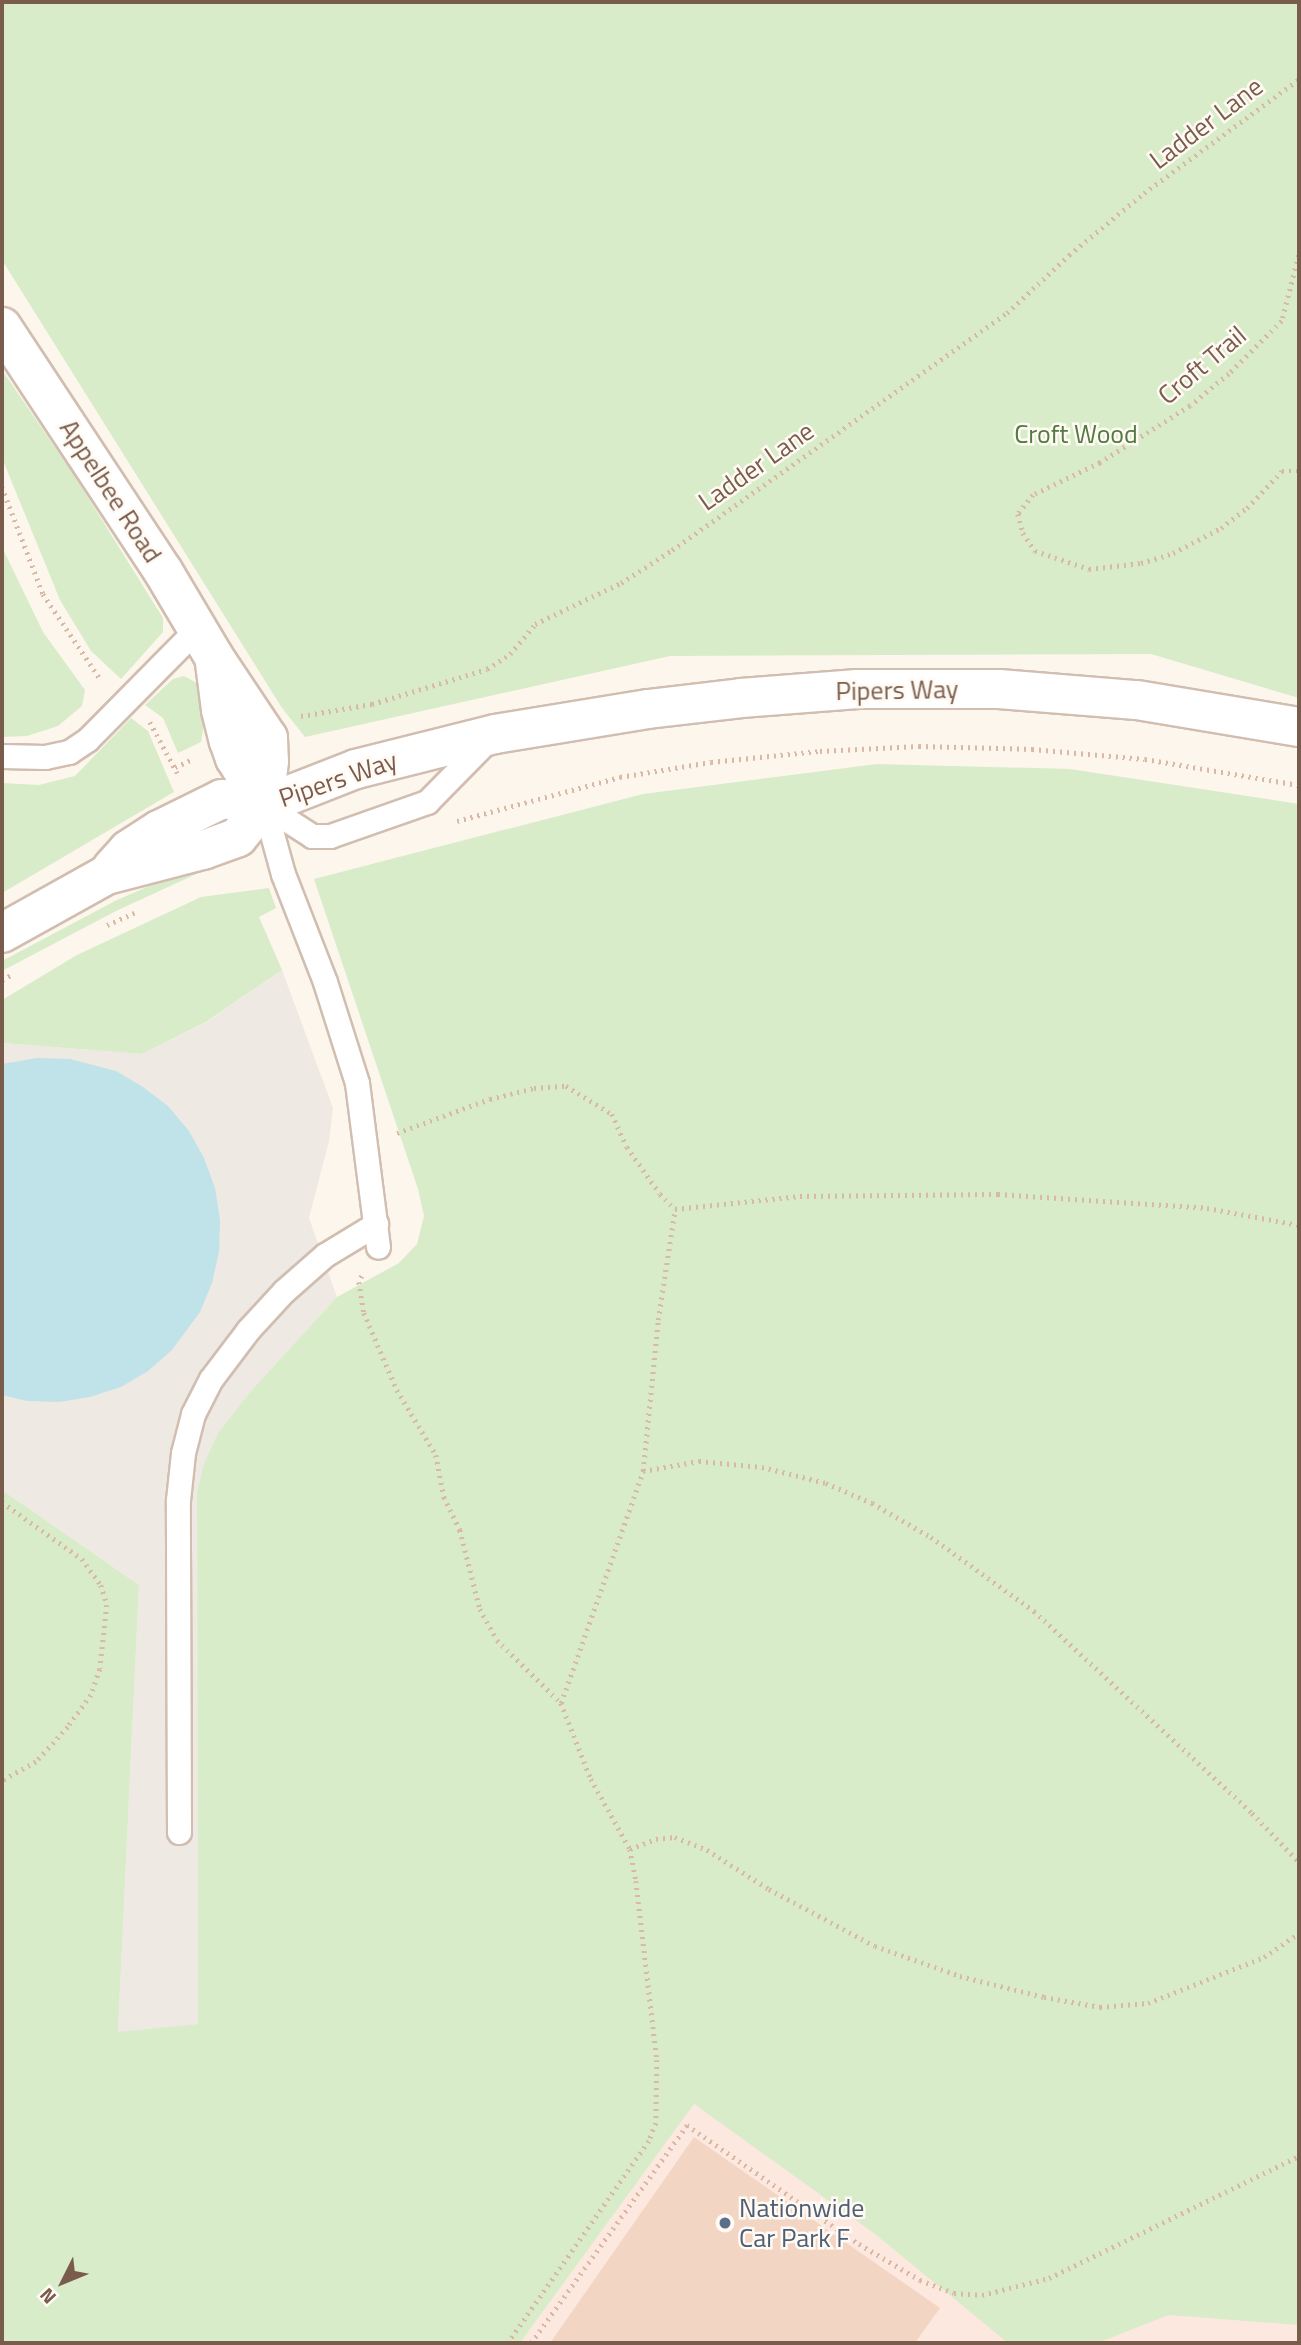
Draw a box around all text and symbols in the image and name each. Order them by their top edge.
street label: Ladder Lane [1143,70,1269,176]
street label: Croft Trail [1152,319,1252,411]
street label: Appelbee Road [53,414,169,568]
street label: Ladder Lane [692,415,820,517]
park label: Croft Wood [1014,418,1138,450]
street label: Pipers Way [835,673,959,707]
street label: Pipers Way [275,744,401,814]
place label: Nationwide Car Park F [739,2192,864,2254]
marker: Nationwide Car Park F [717,2215,733,2231]
north arrow [28,2247,98,2317]
text: N [32,2282,62,2311]

